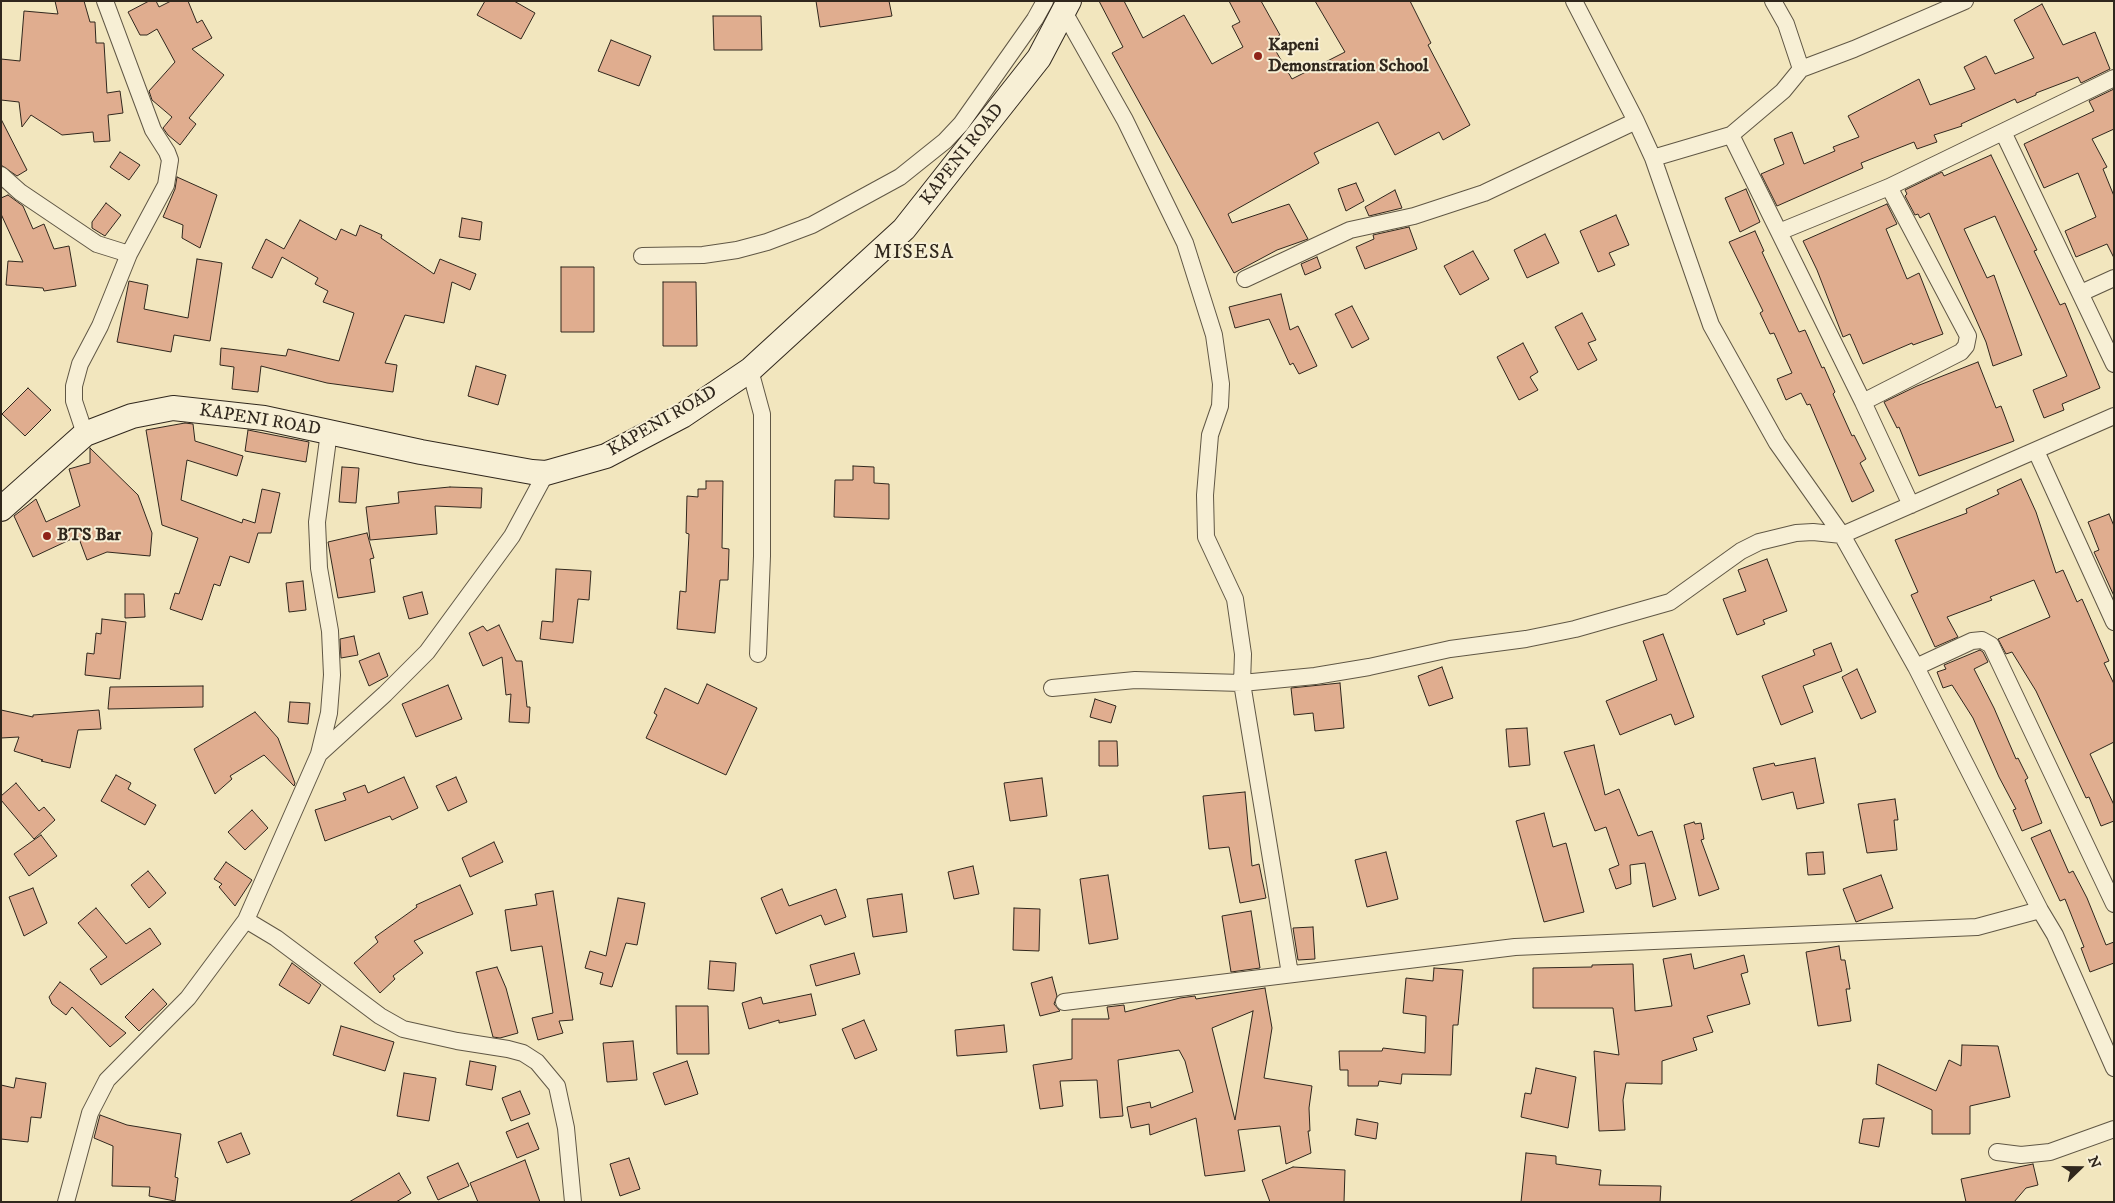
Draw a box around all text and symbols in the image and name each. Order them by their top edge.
place label: Kapeni Demonstration School [1268,35,1428,78]
marker: Kapeni Demonstration School [1252,50,1264,62]
street label: KAPENI ROAD [917,100,1009,210]
district label: MISESA [873,242,955,266]
street label: KAPENI ROAD [604,382,722,462]
street label: KAPENI ROAD [198,401,322,441]
place label: BTS Bar [57,525,121,547]
marker: BTS Bar [41,530,53,542]
north arrow [2055,1143,2105,1193]
text: N [2083,1154,2104,1171]

